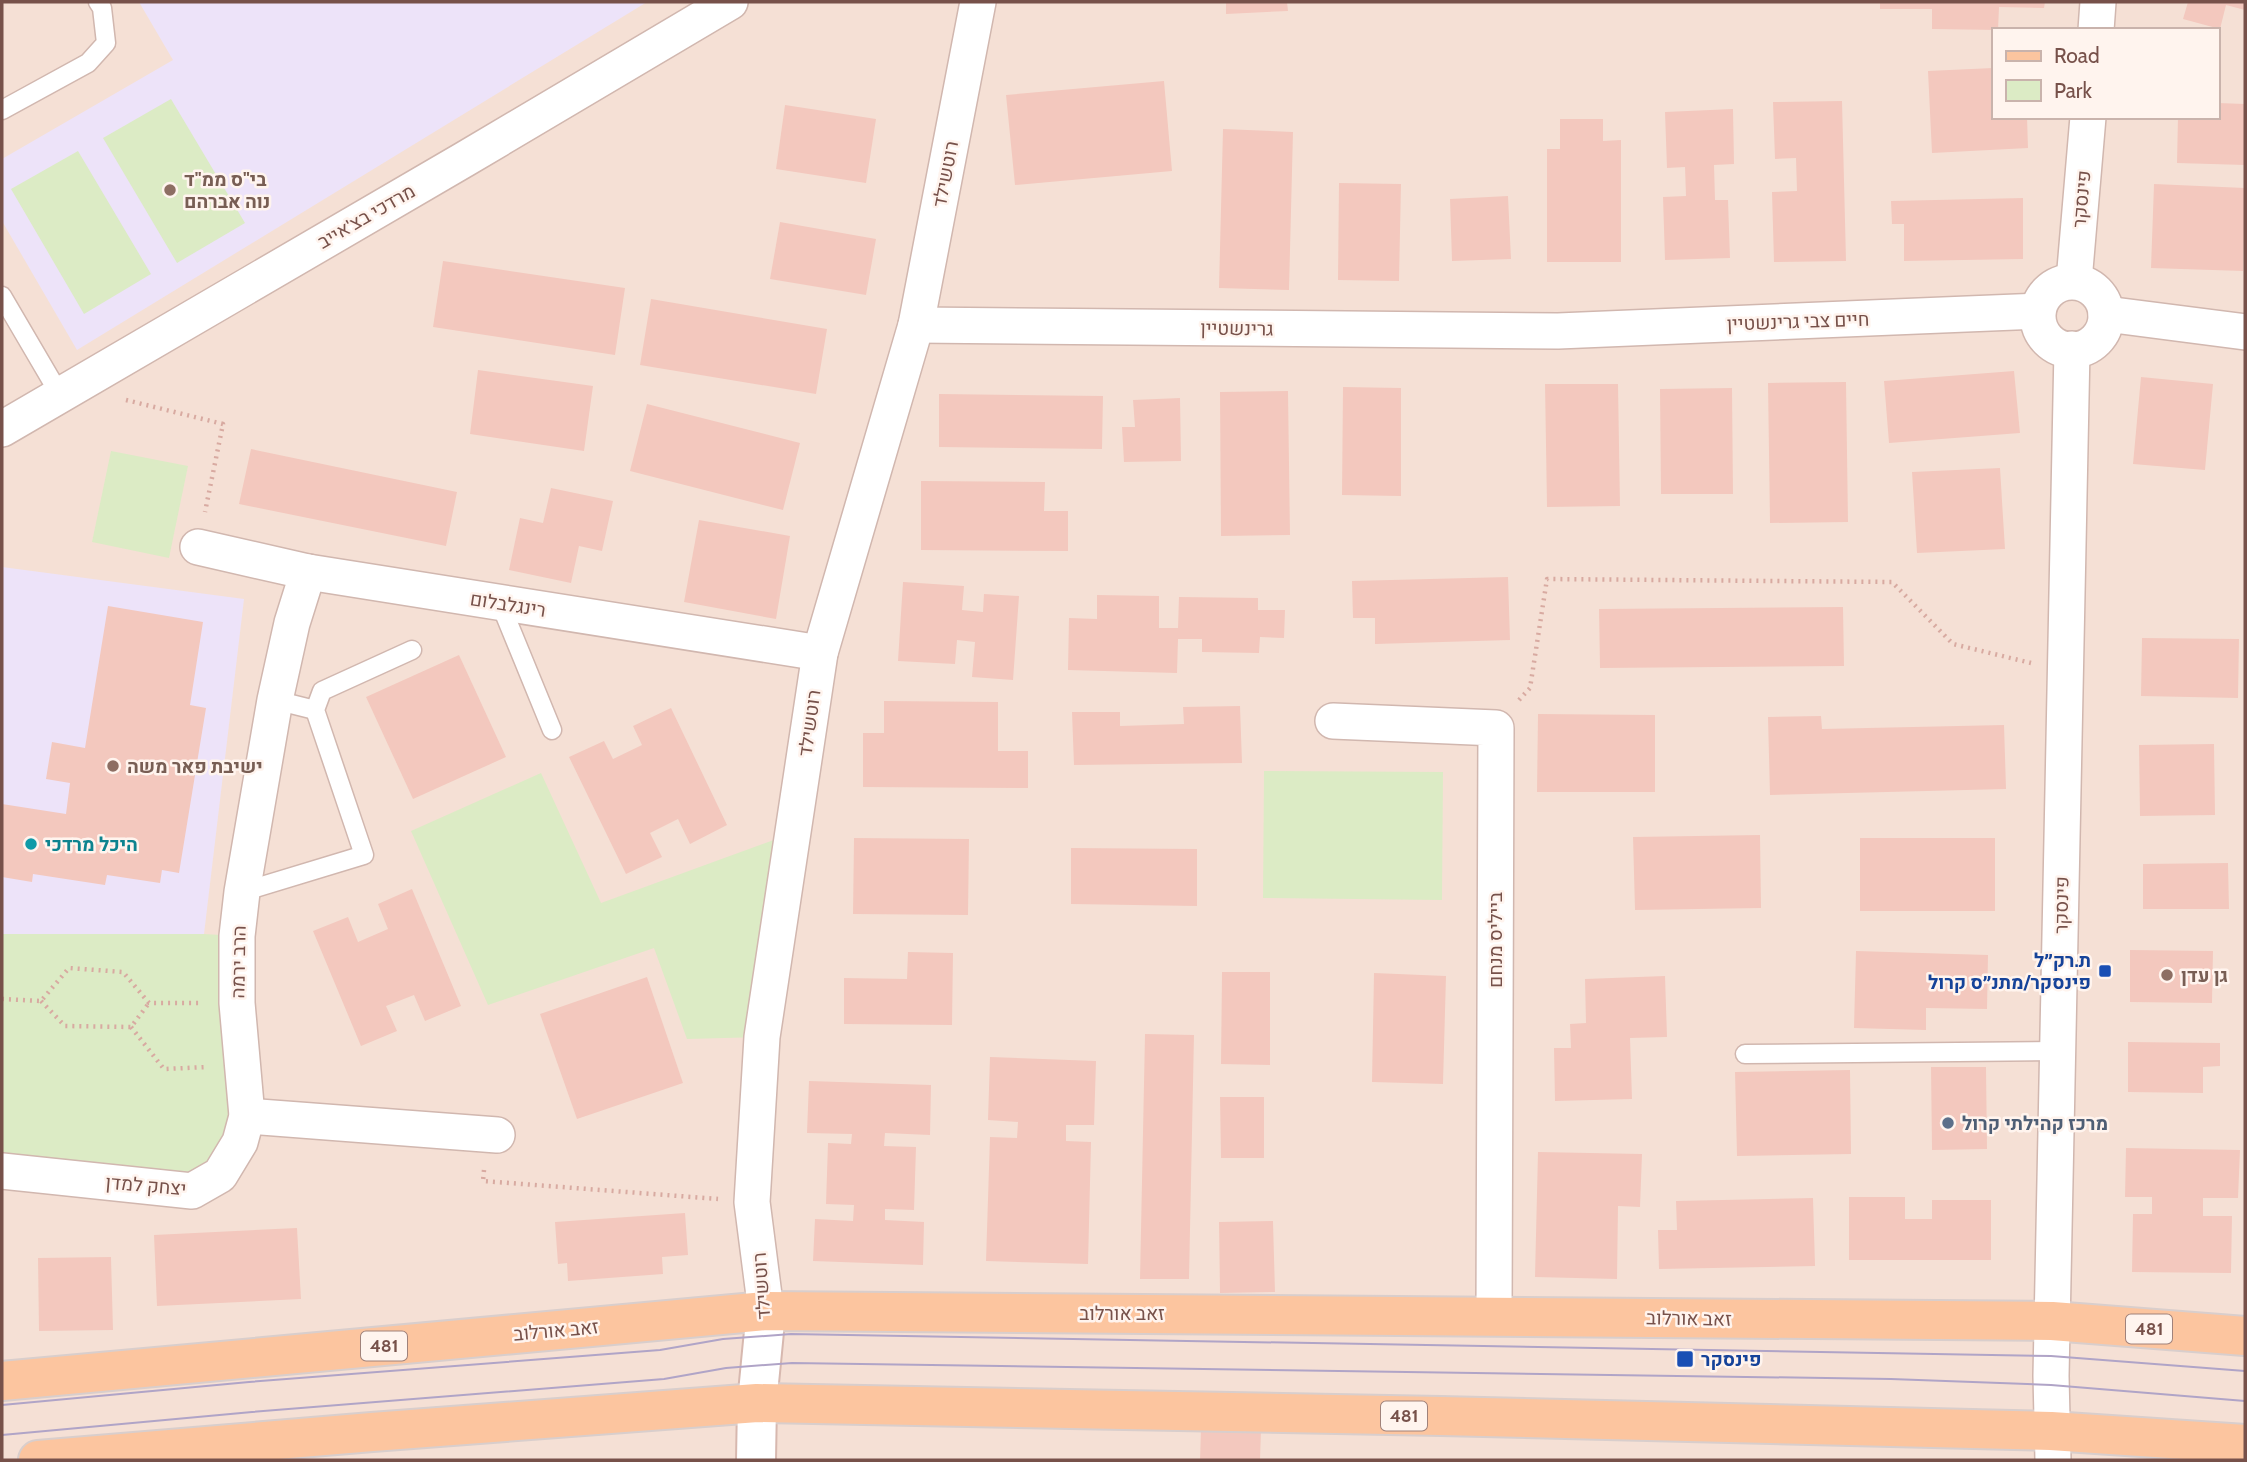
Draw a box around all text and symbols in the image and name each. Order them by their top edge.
legend [1992,28,2219,119]
text: Road [2054,43,2100,68]
text: Park [2054,78,2092,103]
street label: רוטשילד [928,139,963,209]
place label: בי"ס ממ"ד נוה אברהם [184,168,270,213]
street label: פינסקר [2068,169,2095,229]
street label: מרדכי בצ'אייב [313,179,419,254]
marker: בי"ס ממ"ד נוה אברהם [162,182,178,198]
street label: חיים צבי גרינשטיין [1726,308,1870,335]
street label: גרינשטיין [1200,316,1274,341]
street label: רינגלבלום [468,587,547,622]
street label: רוטשילד [793,688,826,758]
place label: ישיבת פאר משה [127,755,263,778]
marker: ישיבת פאר משה [105,758,121,774]
place label: היכל מרדכי [45,833,138,856]
marker: היכל מרדכי [23,836,39,852]
street label: פינסקר [2049,876,2074,934]
street label: בייליס מנחם [1484,892,1507,988]
street label: הרב ירמה [226,925,251,999]
place label: ת.רק״ל פינסקר/מתנ״ס קרול [1928,949,2091,994]
marker: ת.רק״ל פינסקר/מתנ״ס קרול [2097,963,2113,979]
place label: גן עדן [2181,964,2228,987]
marker: גן עדן [2159,967,2175,983]
place label: מרכז קהילתי קרול [1962,1112,2108,1135]
marker: מרכז קהילתי קרול [1940,1115,1956,1131]
street label: יצחק למדן [105,1171,187,1200]
street label: רוטשילד [748,1252,775,1320]
street label: זאב אורלוב [1079,1302,1165,1325]
street label: זאב אורלוב [1646,1306,1732,1331]
road number: 481 [2126,1314,2172,1344]
street label: זאב אורלוב [512,1315,600,1346]
road number: 481 [361,1331,407,1360]
place label: פינסקר [1701,1348,1762,1371]
marker: פינסקר [1675,1349,1695,1369]
road number: 481 [1381,1401,1427,1430]

